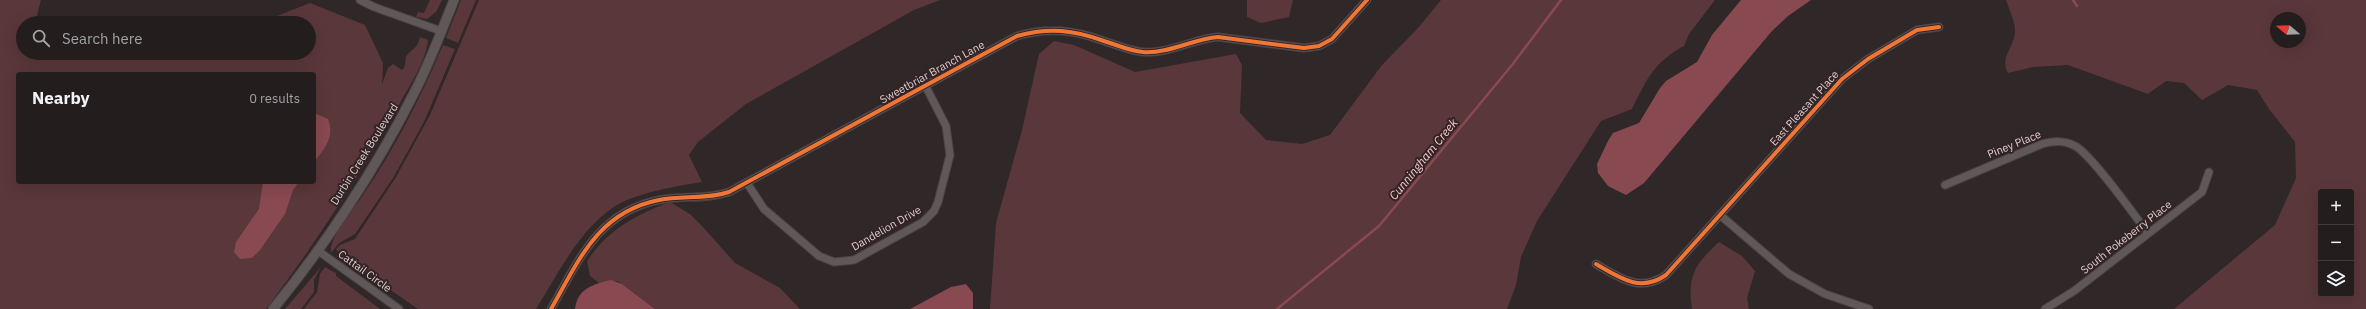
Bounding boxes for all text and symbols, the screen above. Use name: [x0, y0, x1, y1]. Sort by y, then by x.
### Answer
north arrow: [2270, 12, 2306, 48]
search box: [16, 16, 316, 60]
icon: search: [30, 27, 52, 49]
text: Search here: [62, 29, 142, 48]
street label: Sweetbriar Branch Lane: [877, 37, 987, 107]
street label: East Pleasant Place: [1766, 67, 1842, 149]
text: Nearby: [32, 87, 90, 109]
text: 0 results: [249, 90, 300, 107]
street label: Durbin Creek Boulevard: [327, 101, 401, 207]
water label: Cunningham Creek: [1386, 115, 1461, 203]
street label: Piney Place: [1985, 127, 2043, 161]
map controls: [2318, 189, 2354, 297]
button: +: [2318, 189, 2354, 225]
street label: South Pokeberry Place: [2078, 197, 2174, 277]
street label: Dandelion Drive: [849, 202, 923, 254]
button: −: [2318, 225, 2354, 261]
street label: Cattail Circle: [336, 247, 394, 295]
button: layers: [2318, 261, 2354, 297]

